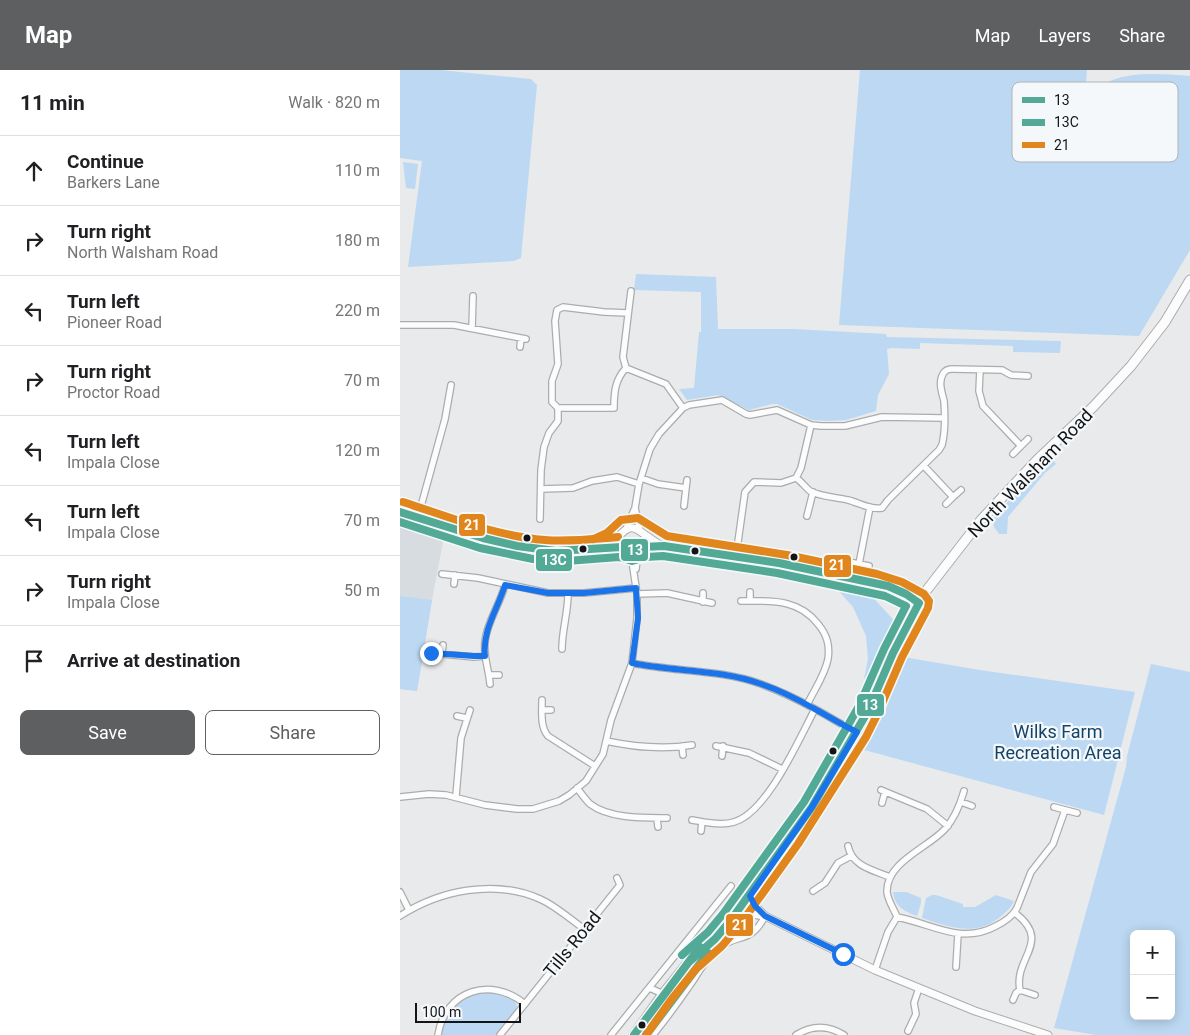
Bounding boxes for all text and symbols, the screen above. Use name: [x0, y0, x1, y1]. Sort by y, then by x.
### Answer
text: Map: [25, 21, 72, 49]
text: Map: [975, 25, 1010, 46]
text: Layers: [1038, 25, 1091, 46]
text: Share: [1119, 25, 1165, 46]
legend: [1012, 82, 1178, 162]
text: 11 min: [20, 91, 85, 115]
text: 13: [1054, 92, 1070, 108]
text: Walk · 820 m: [288, 93, 380, 112]
text: 13C: [1054, 114, 1079, 130]
text: 21: [1054, 137, 1070, 153]
text: Continue: [67, 150, 144, 173]
icon: ahead: [20, 157, 48, 185]
text: 110 m: [335, 161, 380, 180]
text: Barkers Lane: [67, 173, 160, 192]
text: Turn right: [67, 220, 151, 243]
icon: right: [20, 227, 48, 255]
text: 180 m: [335, 231, 380, 250]
text: North Walsham Road: [67, 243, 218, 262]
text: Turn left: [67, 290, 140, 313]
icon: left: [20, 297, 48, 325]
text: 220 m: [335, 301, 380, 320]
text: Pioneer Road: [67, 313, 162, 332]
text: Turn right: [67, 360, 151, 383]
icon: right: [20, 367, 48, 395]
text: 70 m: [344, 371, 380, 390]
text: Proctor Road: [67, 383, 160, 402]
street label: North Walsham Road: [963, 404, 1097, 542]
text: Turn left: [67, 430, 140, 453]
icon: left: [20, 437, 48, 465]
text: 120 m: [335, 441, 380, 460]
text: Impala Close: [67, 453, 160, 472]
text: Turn left: [67, 500, 140, 523]
icon: left: [20, 507, 48, 535]
text: 70 m: [344, 511, 380, 530]
line badge: 21: [458, 513, 486, 537]
text: 21: [464, 517, 480, 533]
text: Impala Close: [67, 523, 160, 542]
unlabelled marker: [522, 533, 532, 543]
line badge: 13: [620, 538, 649, 562]
text: 13: [627, 542, 643, 558]
unlabelled marker: [578, 544, 588, 554]
unlabelled marker: [690, 546, 700, 556]
line badge: 13C: [535, 548, 573, 572]
text: 13C: [541, 552, 567, 568]
unlabelled marker: [789, 552, 799, 562]
line badge: 21: [823, 554, 852, 578]
text: 21: [829, 557, 845, 573]
text: Turn right: [67, 570, 151, 593]
icon: right: [20, 577, 48, 605]
text: 50 m: [344, 581, 380, 600]
text: Impala Close: [67, 593, 160, 612]
route end: [420, 642, 443, 665]
icon: arrive: [20, 647, 48, 675]
text: Arrive at destination: [67, 649, 240, 672]
line badge: 13: [856, 693, 885, 717]
text: 13: [862, 697, 878, 713]
button: Save: [20, 710, 195, 755]
button: Share: [205, 710, 380, 755]
park label: Wilks Farm Recreation Area: [994, 721, 1122, 763]
unlabelled marker: [828, 746, 838, 756]
street label: Tills Road: [539, 907, 605, 981]
line badge: 21: [725, 913, 754, 937]
text: 21: [732, 917, 748, 933]
map controls: [1130, 930, 1175, 1020]
button: +: [1130, 930, 1175, 975]
route start: [832, 943, 855, 966]
button: −: [1130, 975, 1175, 1020]
scale bar: [415, 1000, 521, 1023]
text: 100 m: [422, 1004, 461, 1020]
unlabelled marker: [637, 1020, 647, 1030]

